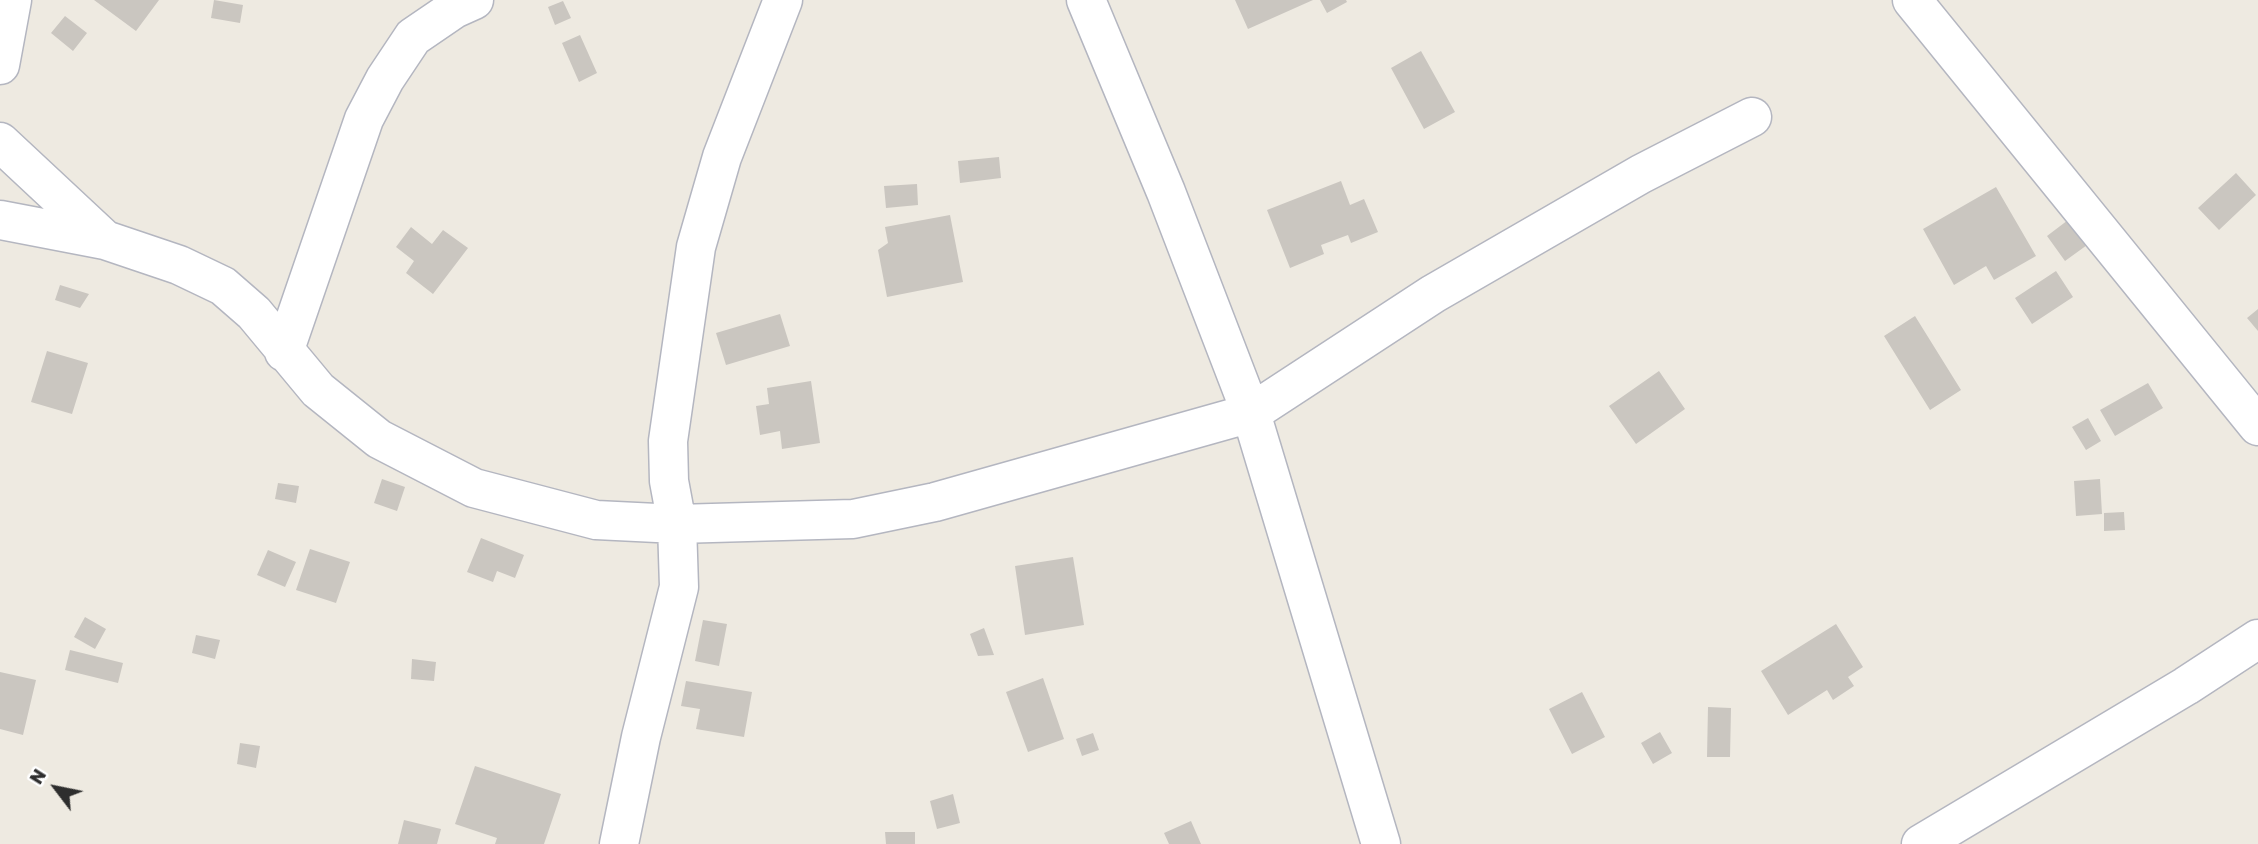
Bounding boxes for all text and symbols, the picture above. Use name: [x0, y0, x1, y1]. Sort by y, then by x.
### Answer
north arrow: [21, 753, 91, 823]
text: N: [24, 765, 51, 789]

